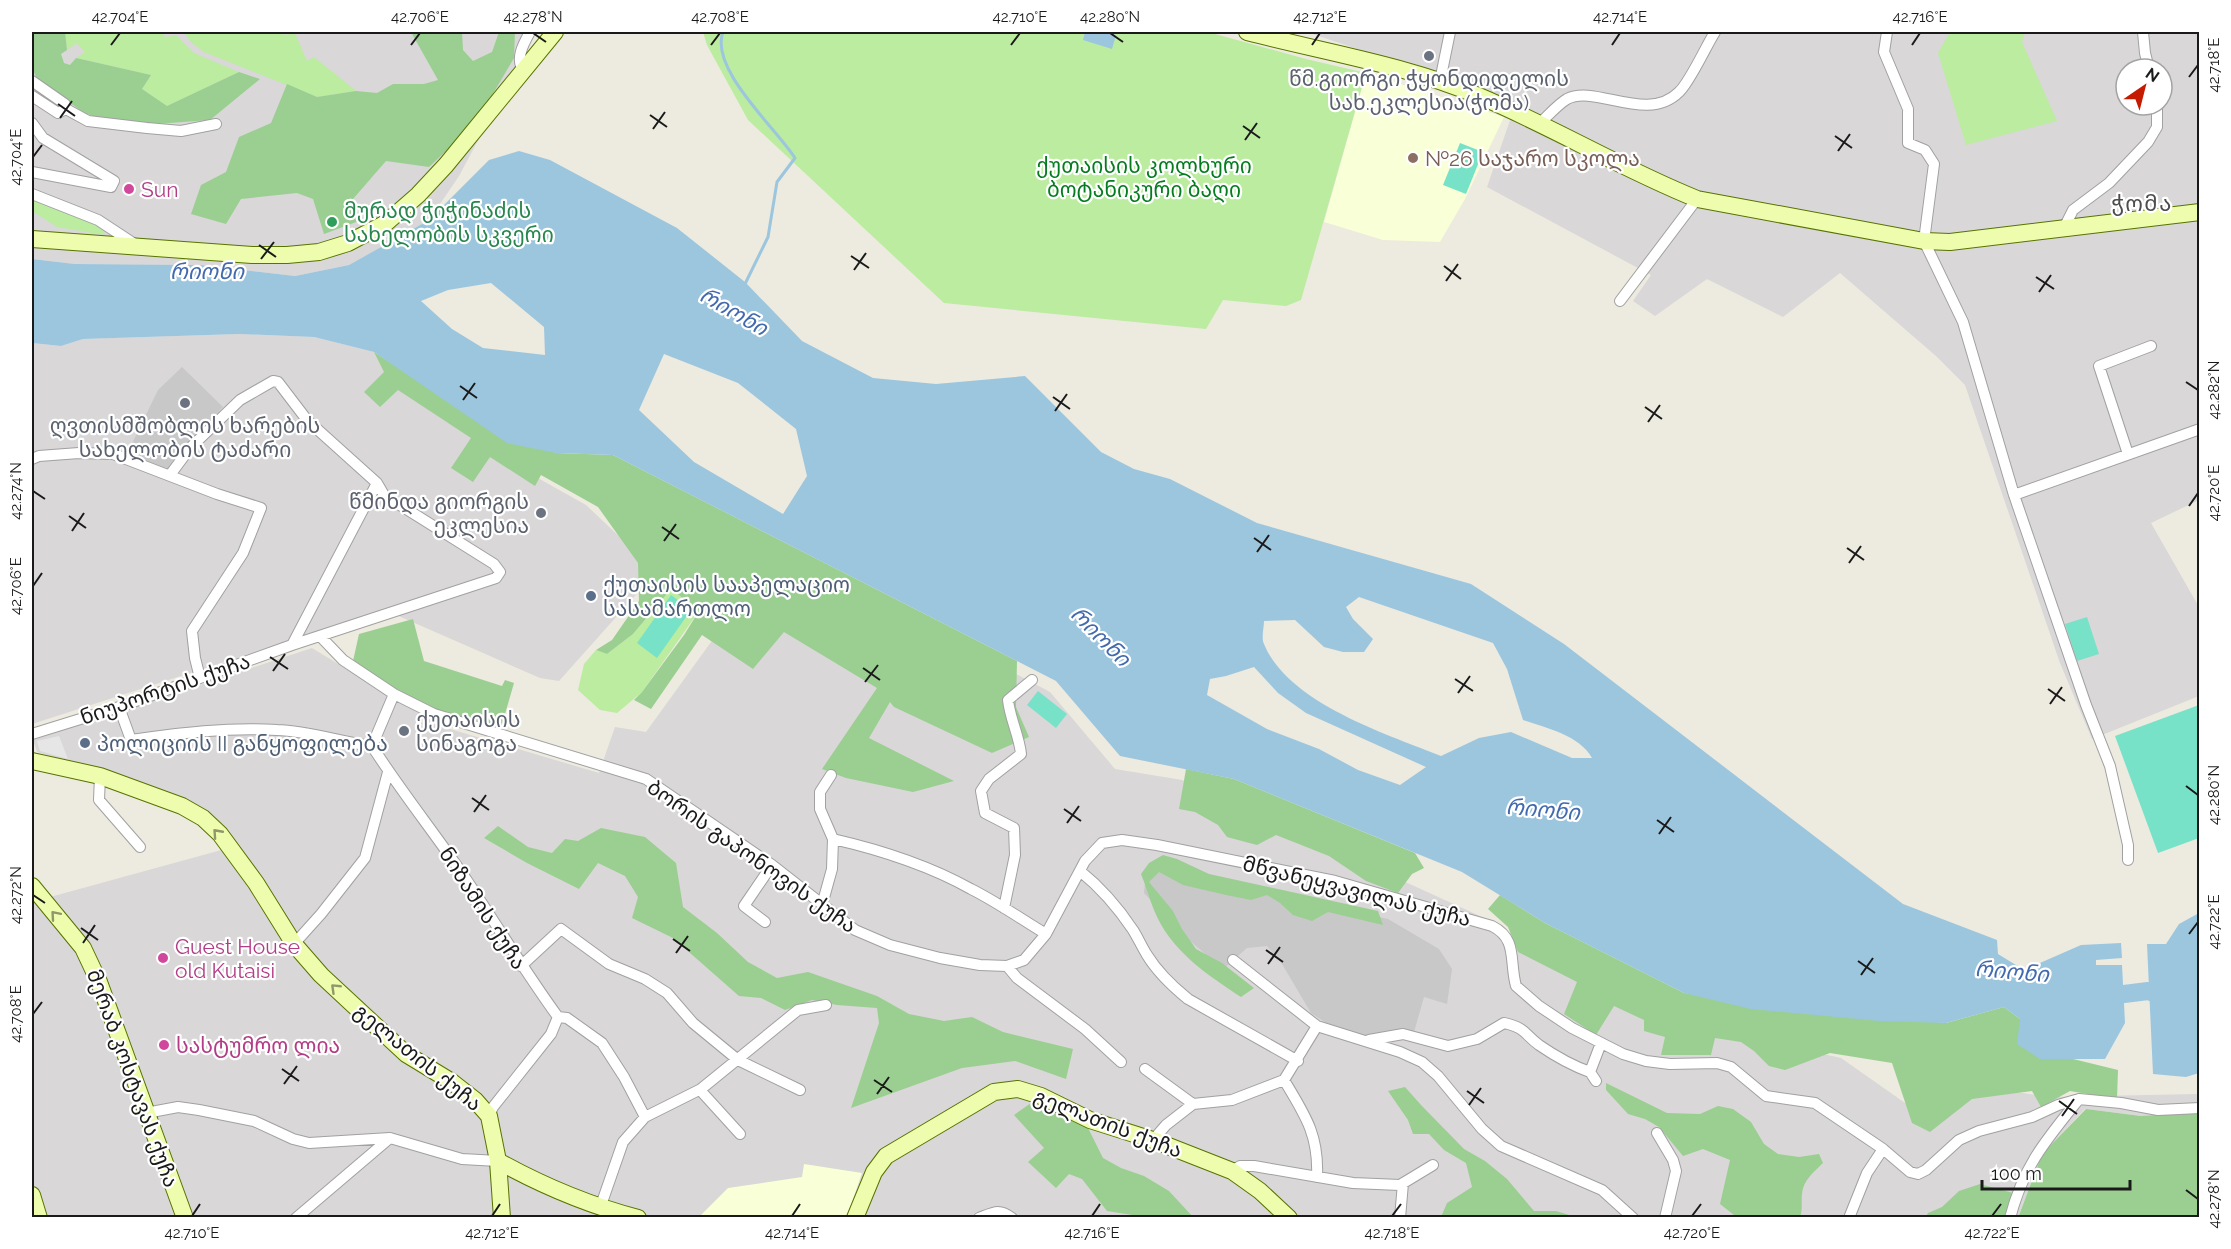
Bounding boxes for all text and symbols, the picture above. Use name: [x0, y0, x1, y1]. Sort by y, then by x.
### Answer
text: 42.704°E: [92, 8, 148, 26]
text: 42.706°E: [391, 8, 449, 26]
text: 42.278°N: [503, 8, 563, 26]
text: 42.708°E: [691, 8, 749, 26]
text: 42.710°E: [993, 8, 1047, 26]
text: 42.280°N: [1080, 8, 1140, 26]
text: 42.712°E: [1293, 8, 1347, 26]
text: 42.714°E: [1593, 8, 1647, 26]
text: 42.716°E: [1892, 8, 1948, 26]
text: 42.718°E: [2205, 38, 2223, 92]
marker: წმ.გიორგი ჭყონდიდელის სახ.ეკლესია(ჭომა): [1422, 49, 1436, 63]
north arrow: [2114, 57, 2174, 117]
text: N: [2142, 64, 2163, 86]
place label: წმ.გიორგი ჭყონდიდელის სახ.ეკლესია(ჭომა): [1289, 66, 1569, 116]
text: 42.704°E: [7, 129, 25, 185]
place label: №26 საჯარო სკოლა: [1425, 146, 1640, 172]
marker: №26 საჯარო სკოლა: [1406, 151, 1420, 165]
park label: ქუთაისის კოლხური ბოტანიკური ბაღი: [1036, 153, 1252, 203]
place label: Sun: [141, 177, 178, 202]
marker: Sun: [122, 182, 136, 196]
district label: ჭომა: [2111, 190, 2173, 216]
place label: მურად ჭიჭინაძის სახელობის სკვერი: [344, 198, 554, 248]
marker: მურად ჭიჭინაძის სახელობის სკვერი: [325, 215, 339, 229]
water label: რიონი: [170, 258, 245, 284]
water label: რიონი: [695, 281, 774, 341]
text: 42.282°N: [2205, 361, 2223, 419]
marker: ღვთისმშობლის ხარების სახელობის ტაძარი: [178, 396, 192, 410]
place label: ღვთისმშობლის ხარების სახელობის ტაძარი: [50, 413, 320, 463]
text: 42.274°N: [7, 462, 25, 520]
text: 42.720°E: [2205, 465, 2223, 521]
place label: წმინდა გიორგის ეკლესია: [349, 489, 529, 539]
marker: წმინდა გიორგის ეკლესია: [534, 506, 548, 520]
text: 42.706°E: [7, 557, 25, 615]
place label: ქუთაისის სააპელაციო სასამართლო: [603, 572, 850, 622]
marker: ქუთაისის სააპელაციო სასამართლო: [584, 589, 598, 603]
water label: რიონი: [1066, 601, 1137, 672]
street label: ნიუპორტის ქუჩა: [77, 648, 253, 730]
place label: ქუთაისის სინაგოგა: [416, 707, 521, 756]
marker: ქუთაისის სინაგოგა: [397, 724, 411, 738]
place label: პოლიციის II განყოფილება: [97, 731, 388, 757]
marker: პოლიციის II განყოფილება: [78, 736, 92, 750]
text: 42.280°N: [2205, 765, 2223, 825]
street label: ბორის გაპონოვის ქუჩა: [643, 774, 861, 938]
water label: რიონი: [1505, 793, 1582, 825]
one-way arrow: [213, 829, 224, 840]
street label: ნიზამის ქუჩა: [434, 842, 532, 974]
street label: მწვანეყვავილას ქუჩა: [1240, 851, 1474, 932]
text: 42.272°N: [7, 866, 25, 924]
text: 42.722°E: [2205, 894, 2223, 950]
one-way arrow: [51, 911, 62, 922]
place label: Guest House old Kutaisi: [175, 934, 300, 983]
marker: Guest House old Kutaisi: [156, 951, 170, 965]
water label: რიონი: [1974, 955, 2051, 987]
street label: მერაბ კოსტავას ქუჩა: [82, 966, 184, 1190]
one-way arrow: [331, 984, 341, 995]
text: 42.708°E: [7, 985, 25, 1043]
street label: გელათის ქუჩა: [348, 998, 487, 1117]
place label: სასტუმრო ლია: [176, 1033, 340, 1059]
marker: სასტუმრო ლია: [157, 1038, 171, 1052]
street label: გელათის ქუჩა: [1030, 1083, 1186, 1164]
scale bar: [1982, 1153, 2130, 1191]
text: 100 m: [1991, 1163, 2042, 1184]
text: 42.278°N: [2205, 1169, 2223, 1229]
text: 42.710°E: [165, 1224, 219, 1242]
text: 42.712°E: [465, 1224, 519, 1242]
text: 42.714°E: [765, 1224, 819, 1242]
text: 42.716°E: [1064, 1224, 1120, 1242]
text: 42.718°E: [1365, 1224, 1419, 1242]
text: 42.720°E: [1664, 1224, 1720, 1242]
text: 42.722°E: [1964, 1224, 2020, 1242]

